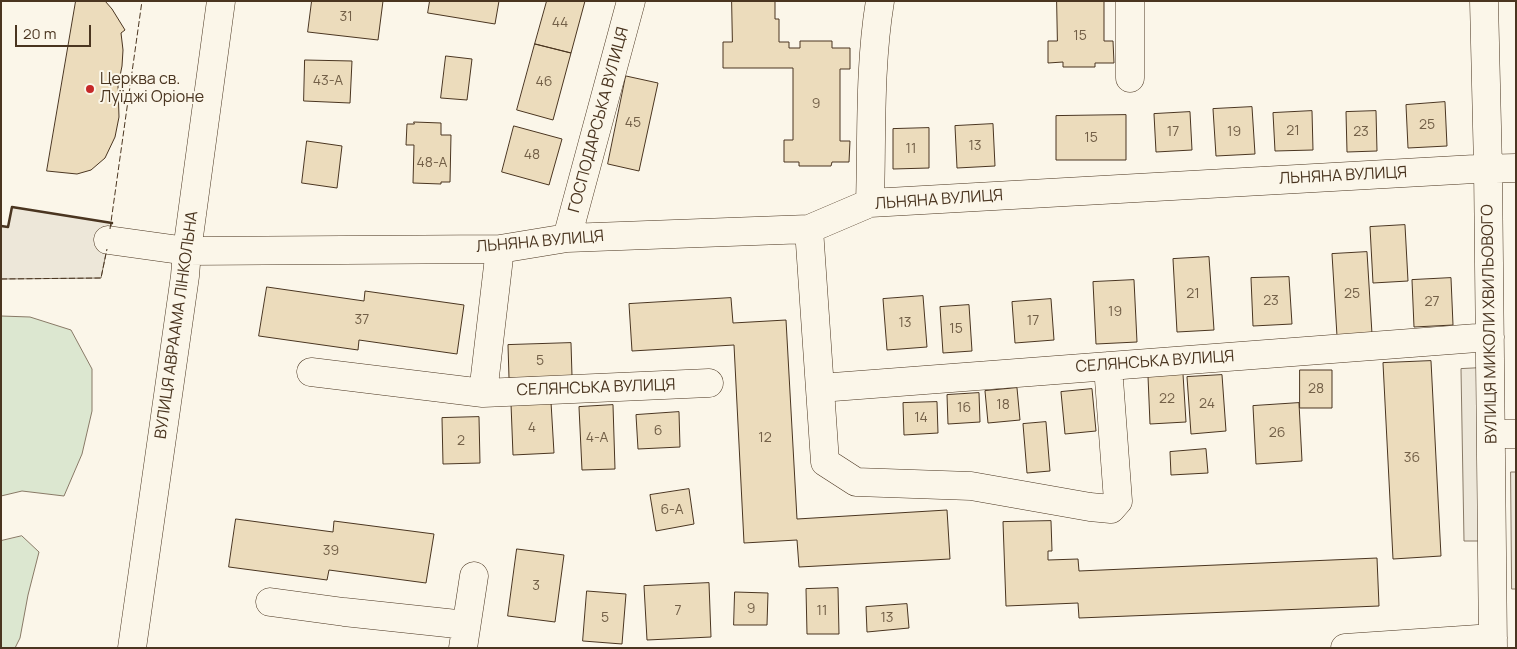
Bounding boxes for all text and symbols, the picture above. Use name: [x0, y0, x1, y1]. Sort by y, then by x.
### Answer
house number: 31: [339, 9, 353, 25]
scale bar: [18, 15, 94, 47]
house number: 44: [552, 15, 568, 31]
text: 20 m: [23, 23, 56, 44]
street label: ГОСПОДАРСЬКА ВУЛИЦЯ: [565, 25, 633, 215]
house number: 15: [1073, 28, 1087, 44]
place label: Церква св. Луїджі Оріоне: [100, 70, 204, 108]
house number: 43-А: [313, 73, 343, 89]
house number: 46: [536, 74, 552, 90]
marker: Церква св. Луїджі Оріоне: [84, 83, 96, 95]
house number: 9: [812, 96, 820, 112]
house number: 45: [625, 115, 641, 131]
house number: 25: [1419, 117, 1435, 133]
house number: 21: [1286, 123, 1300, 139]
house number: 17: [1167, 124, 1179, 140]
house number: 19: [1227, 124, 1241, 140]
house number: 23: [1353, 124, 1369, 140]
house number: 15: [1084, 130, 1098, 146]
house number: 13: [968, 138, 982, 154]
house number: 11: [906, 141, 916, 157]
house number: 48: [524, 147, 540, 163]
house number: 48-А: [417, 155, 447, 171]
street label: ЛЬНЯНА ВУЛИЦЯ: [1278, 163, 1408, 189]
street label: ЛЬНЯНА ВУЛИЦЯ: [874, 186, 1004, 214]
street label: ВУЛИЦЯ МИКОЛИ ХВИЛЬОВОГО: [1478, 204, 1502, 444]
street label: ВУЛИЦЯ АВРААМА ЛІНКОЛЬНА: [151, 210, 203, 440]
street label: ЛЬНЯНА ВУЛИЦЯ: [475, 227, 605, 257]
house number: 21: [1186, 286, 1200, 302]
house number: 25: [1344, 286, 1360, 302]
house number: 23: [1263, 293, 1279, 309]
house number: 27: [1424, 294, 1440, 310]
house number: 19: [1108, 304, 1122, 320]
house number: 37: [355, 312, 369, 328]
house number: 17: [1027, 313, 1039, 329]
house number: 13: [898, 315, 912, 331]
house number: 15: [949, 321, 963, 337]
street label: СЕЛЯНСЬКА ВУЛИЦЯ: [1075, 347, 1235, 377]
house number: 5: [536, 353, 544, 369]
street label: СЕЛЯНСЬКА ВУЛИЦЯ: [516, 376, 676, 400]
house number: 28: [1308, 381, 1324, 397]
house number: 22: [1159, 391, 1175, 407]
house number: 24: [1199, 396, 1215, 412]
house number: 18: [996, 397, 1010, 413]
house number: 16: [957, 400, 971, 416]
house number: 14: [914, 410, 928, 426]
house number: 4: [528, 420, 536, 436]
house number: 6: [654, 423, 662, 439]
house number: 26: [1269, 425, 1285, 441]
house number: 4-А: [586, 430, 608, 446]
house number: 12: [758, 430, 772, 446]
house number: 2: [457, 433, 465, 449]
house number: 36: [1404, 450, 1420, 466]
house number: 6-А: [660, 502, 684, 518]
house number: 39: [323, 543, 339, 559]
house number: 3: [532, 578, 540, 594]
house number: 9: [747, 601, 755, 617]
house number: 7: [674, 603, 682, 619]
house number: 11: [817, 603, 827, 619]
house number: 5: [601, 610, 609, 626]
house number: 13: [880, 610, 894, 626]

